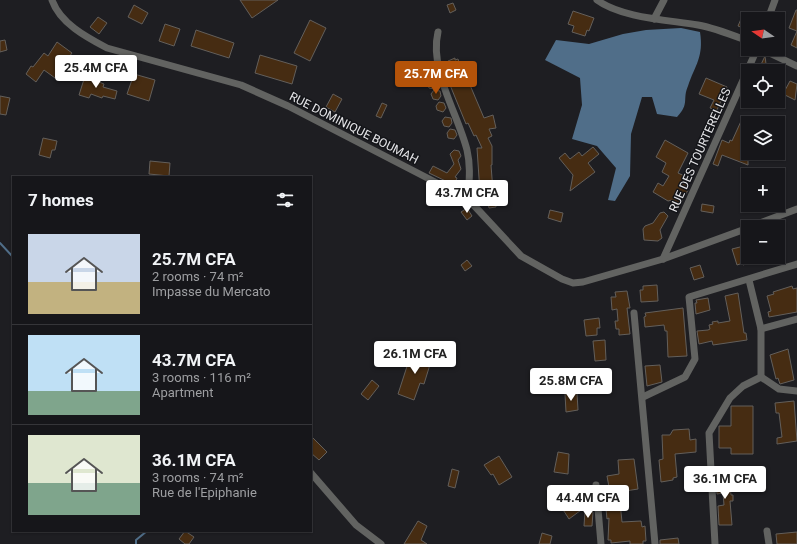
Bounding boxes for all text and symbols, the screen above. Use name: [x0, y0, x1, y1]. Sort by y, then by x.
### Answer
north arrow: [741, 12, 785, 56]
map controls: [741, 12, 785, 264]
pin: 25.4M CFA: [50, 55, 142, 89]
text: 25.4M CFA: [64, 60, 128, 75]
pin: 25.7M CFA: [390, 61, 482, 95]
button: locate: [741, 64, 785, 108]
text: 25.7M CFA: [404, 66, 468, 81]
street label: RUE DES TOURTERELLES: [666, 86, 734, 214]
street label: RUE DOMINIQUE BOUMAH: [287, 89, 421, 167]
button: layers: [741, 116, 785, 160]
button: +: [741, 168, 785, 212]
pin: 43.7M CFA: [421, 180, 513, 214]
text: 43.7M CFA: [435, 185, 499, 200]
icon: filters: [274, 189, 296, 211]
text: 7 homes: [28, 190, 94, 210]
button: −: [741, 220, 785, 264]
text: 25.7M CFA: [152, 249, 236, 269]
icon: home: [60, 250, 108, 298]
text: 2 rooms · 74 m²: [152, 269, 244, 284]
text: Impasse du Mercato: [152, 284, 271, 299]
pin: 26.1M CFA: [369, 341, 461, 375]
text: 26.1M CFA: [383, 346, 447, 361]
text: 43.7M CFA: [152, 350, 236, 370]
icon: home: [60, 351, 108, 399]
pin: 25.8M CFA: [525, 368, 617, 402]
text: 3 rooms · 116 m²: [152, 370, 251, 385]
text: 25.8M CFA: [539, 373, 603, 388]
text: Apartment: [152, 385, 214, 400]
text: 36.1M CFA: [152, 450, 236, 470]
icon: home: [60, 451, 108, 499]
pin: 36.1M CFA: [679, 466, 771, 500]
text: 3 rooms · 74 m²: [152, 470, 244, 485]
text: 36.1M CFA: [693, 471, 757, 486]
text: Rue de l'Epiphanie: [152, 485, 257, 500]
pin: 44.4M CFA: [542, 485, 634, 519]
text: 44.4M CFA: [556, 490, 620, 505]

